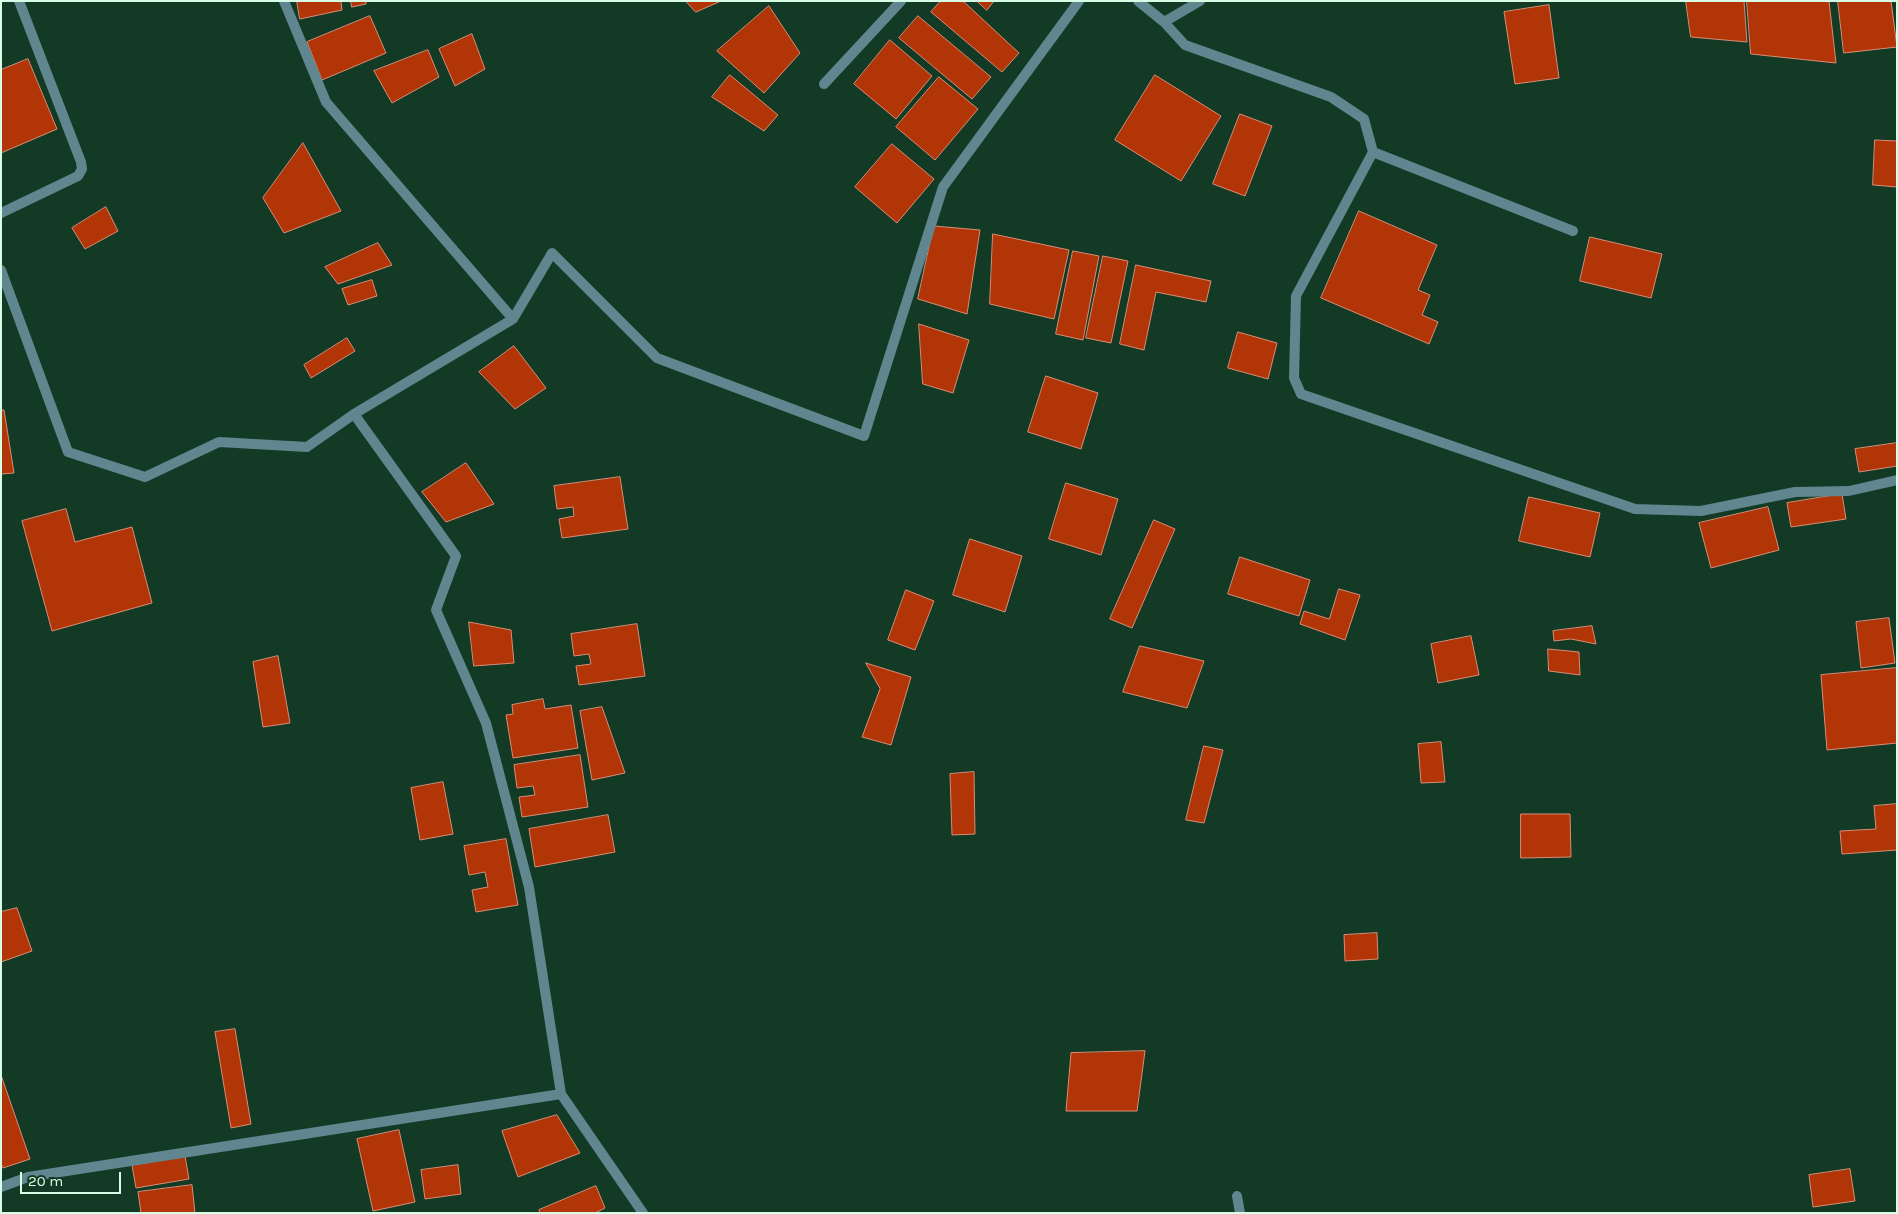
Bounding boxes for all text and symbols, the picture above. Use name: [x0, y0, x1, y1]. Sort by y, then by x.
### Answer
scale bar: [22, 1162, 124, 1194]
text: 20 m: [28, 1172, 63, 1190]

